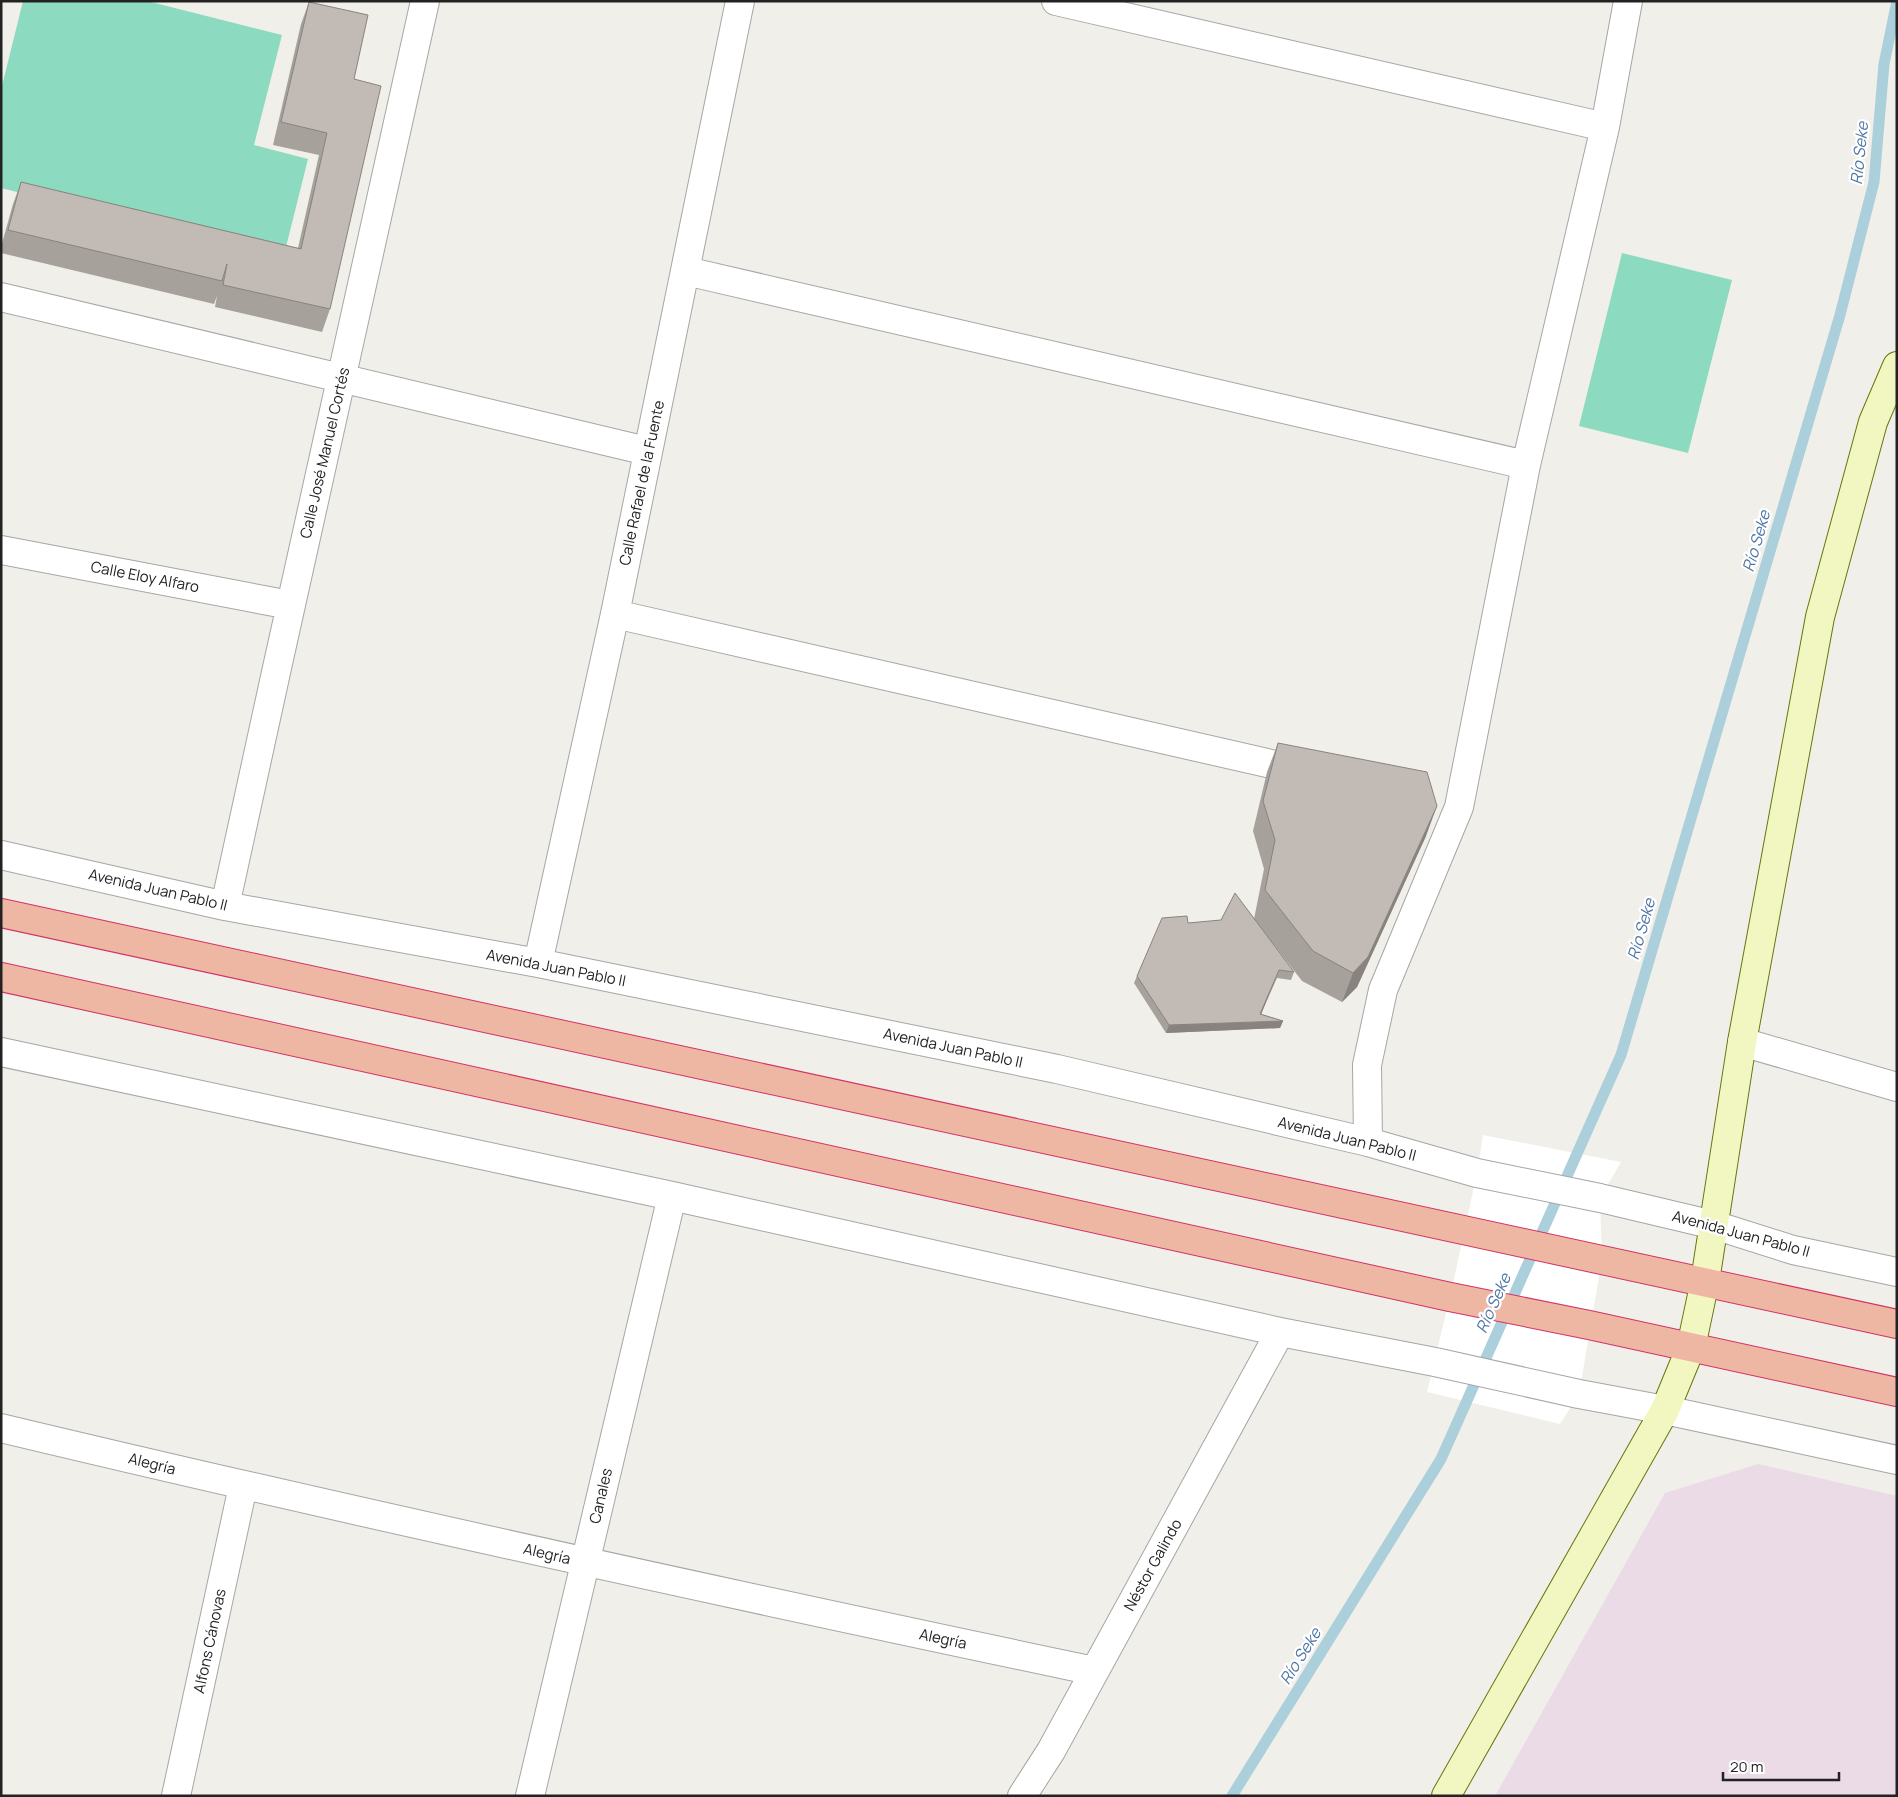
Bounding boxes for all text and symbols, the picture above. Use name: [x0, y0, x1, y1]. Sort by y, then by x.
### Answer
water label: Río Seke: [1845, 119, 1873, 185]
street label: Calle José Manuel Cortés: [295, 365, 354, 540]
street label: Calle Rafael de la Fuente: [614, 398, 669, 567]
water label: Río Seke: [1737, 506, 1776, 574]
street label: Calle Eloy Alfaro: [89, 556, 201, 597]
street label: Avenida Juan Pablo II: [87, 863, 230, 916]
water label: Río Seke: [1622, 894, 1661, 962]
street label: Avenida Juan Pablo II: [484, 944, 628, 991]
street label: Avenida Juan Pablo II: [882, 1022, 1025, 1073]
street label: Avenida Juan Pablo II: [1276, 1111, 1418, 1166]
street label: Avenida Juan Pablo II: [1670, 1205, 1812, 1262]
water label: Río Seke: [1470, 1268, 1516, 1336]
street label: Alegría: [126, 1448, 178, 1479]
street label: Canales: [584, 1466, 617, 1526]
street label: Néstor Galindo: [1119, 1515, 1187, 1615]
street label: Alegría: [521, 1538, 573, 1569]
street label: Alfons Cánovas: [188, 1586, 231, 1695]
water label: Río Seke: [1274, 1622, 1327, 1688]
street label: Alegría: [917, 1623, 969, 1654]
scale bar: [1723, 1750, 1839, 1782]
text: 20 m: [1730, 1756, 1763, 1777]

